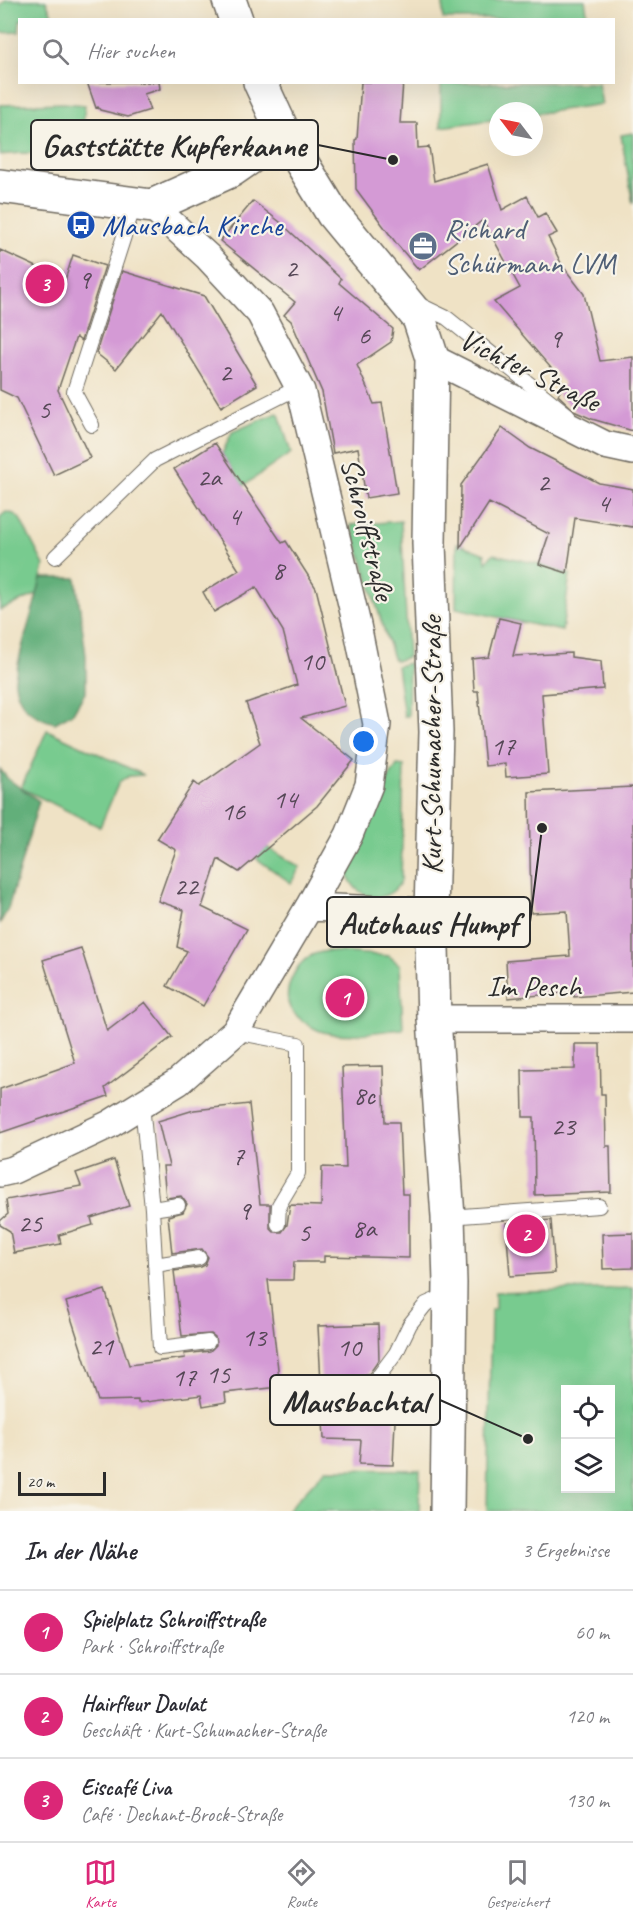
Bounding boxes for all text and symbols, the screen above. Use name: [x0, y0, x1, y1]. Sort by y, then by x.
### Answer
search box: [18, 18, 615, 84]
icon: search: [39, 35, 72, 68]
text: Hier suchen: [87, 37, 175, 65]
north arrow: [489, 102, 543, 156]
callout: Gaststätte Kupferkanne: [31, 120, 318, 170]
text: Gaststätte Kupferkanne: [42, 125, 308, 166]
place label: Mausbach Kirche: [102, 206, 285, 244]
bus stop icon: Mausbach Kirche: [65, 209, 97, 241]
place label: Richard Schürmann LVM: [444, 210, 617, 282]
office icon: Richard Schürmann LVM: [407, 230, 439, 262]
house number: 2: [285, 251, 299, 285]
pin: 3: [26, 262, 64, 306]
house number: 9: [78, 262, 92, 296]
house number: 4: [329, 295, 344, 329]
house number: 6: [358, 318, 371, 352]
street label: Vichter Straße: [454, 320, 608, 421]
house number: 9: [549, 321, 563, 355]
house number: 2: [219, 355, 233, 389]
house number: 5: [38, 392, 52, 426]
street label: Schroiffstraße: [332, 454, 405, 606]
house number: 2a: [197, 460, 223, 494]
house number: 2: [537, 465, 551, 499]
house number: 4: [597, 486, 612, 520]
house number: 4: [228, 499, 243, 533]
house number: 8: [272, 553, 287, 587]
street label: Kurt-Schumacher-Straße: [412, 614, 450, 874]
house number: 10: [300, 644, 326, 678]
your location: [349, 727, 378, 756]
house number: 17: [491, 729, 517, 763]
house number: 14: [273, 782, 300, 816]
house number: 16: [221, 794, 246, 828]
house number: 22: [174, 869, 200, 903]
callout: Autohaus Humpf: [327, 897, 530, 947]
text: Autohaus Humpf: [338, 903, 526, 944]
street label: Im Pesch: [487, 967, 583, 1005]
pin: 1: [326, 976, 364, 1020]
house number: 8c: [353, 1078, 376, 1112]
house number: 23: [551, 1109, 577, 1143]
house number: 7: [232, 1139, 246, 1173]
house number: 9: [238, 1193, 252, 1227]
house number: 25: [18, 1206, 44, 1240]
house number: 8a: [352, 1211, 378, 1245]
pin: 2: [506, 1212, 546, 1256]
house number: 5: [298, 1215, 312, 1249]
house number: 13: [242, 1320, 268, 1354]
house number: 21: [89, 1329, 115, 1363]
house number: 10: [337, 1330, 363, 1364]
house number: 15: [206, 1357, 232, 1391]
house number: 17: [172, 1360, 198, 1394]
callout: Mausbachtal: [270, 1375, 440, 1425]
text: Mausbachtal: [282, 1381, 434, 1422]
map controls: [561, 1385, 615, 1493]
button: locate: [561, 1385, 615, 1439]
button: layers: [561, 1439, 615, 1493]
scale bar: [18, 1469, 106, 1496]
text: 20 m: [27, 1472, 54, 1492]
text: In der Nähe: [24, 1534, 136, 1567]
text: 3 Ergebnisse: [522, 1538, 609, 1563]
text: Spielplatz Schroiffstraße: [81, 1606, 265, 1634]
text: 1: [39, 1620, 48, 1645]
text: 60 m: [575, 1620, 609, 1645]
text: Park · Schroiffstraße: [81, 1634, 223, 1659]
text: Hairfleur Daulat: [81, 1690, 206, 1718]
text: 2: [39, 1704, 48, 1729]
text: 120 m: [566, 1704, 609, 1729]
text: Geschäft · Kurt-Schumacher-Straße: [81, 1718, 326, 1743]
text: Eiscafé Liva: [81, 1774, 171, 1802]
text: 3: [39, 1788, 48, 1813]
text: 130 m: [566, 1788, 609, 1813]
text: Café · Dechant-Brock-Straße: [81, 1802, 282, 1827]
tab: Karte: [84, 1856, 117, 1912]
tab: Route: [285, 1856, 318, 1912]
tab: Gespeichert: [487, 1856, 549, 1912]

